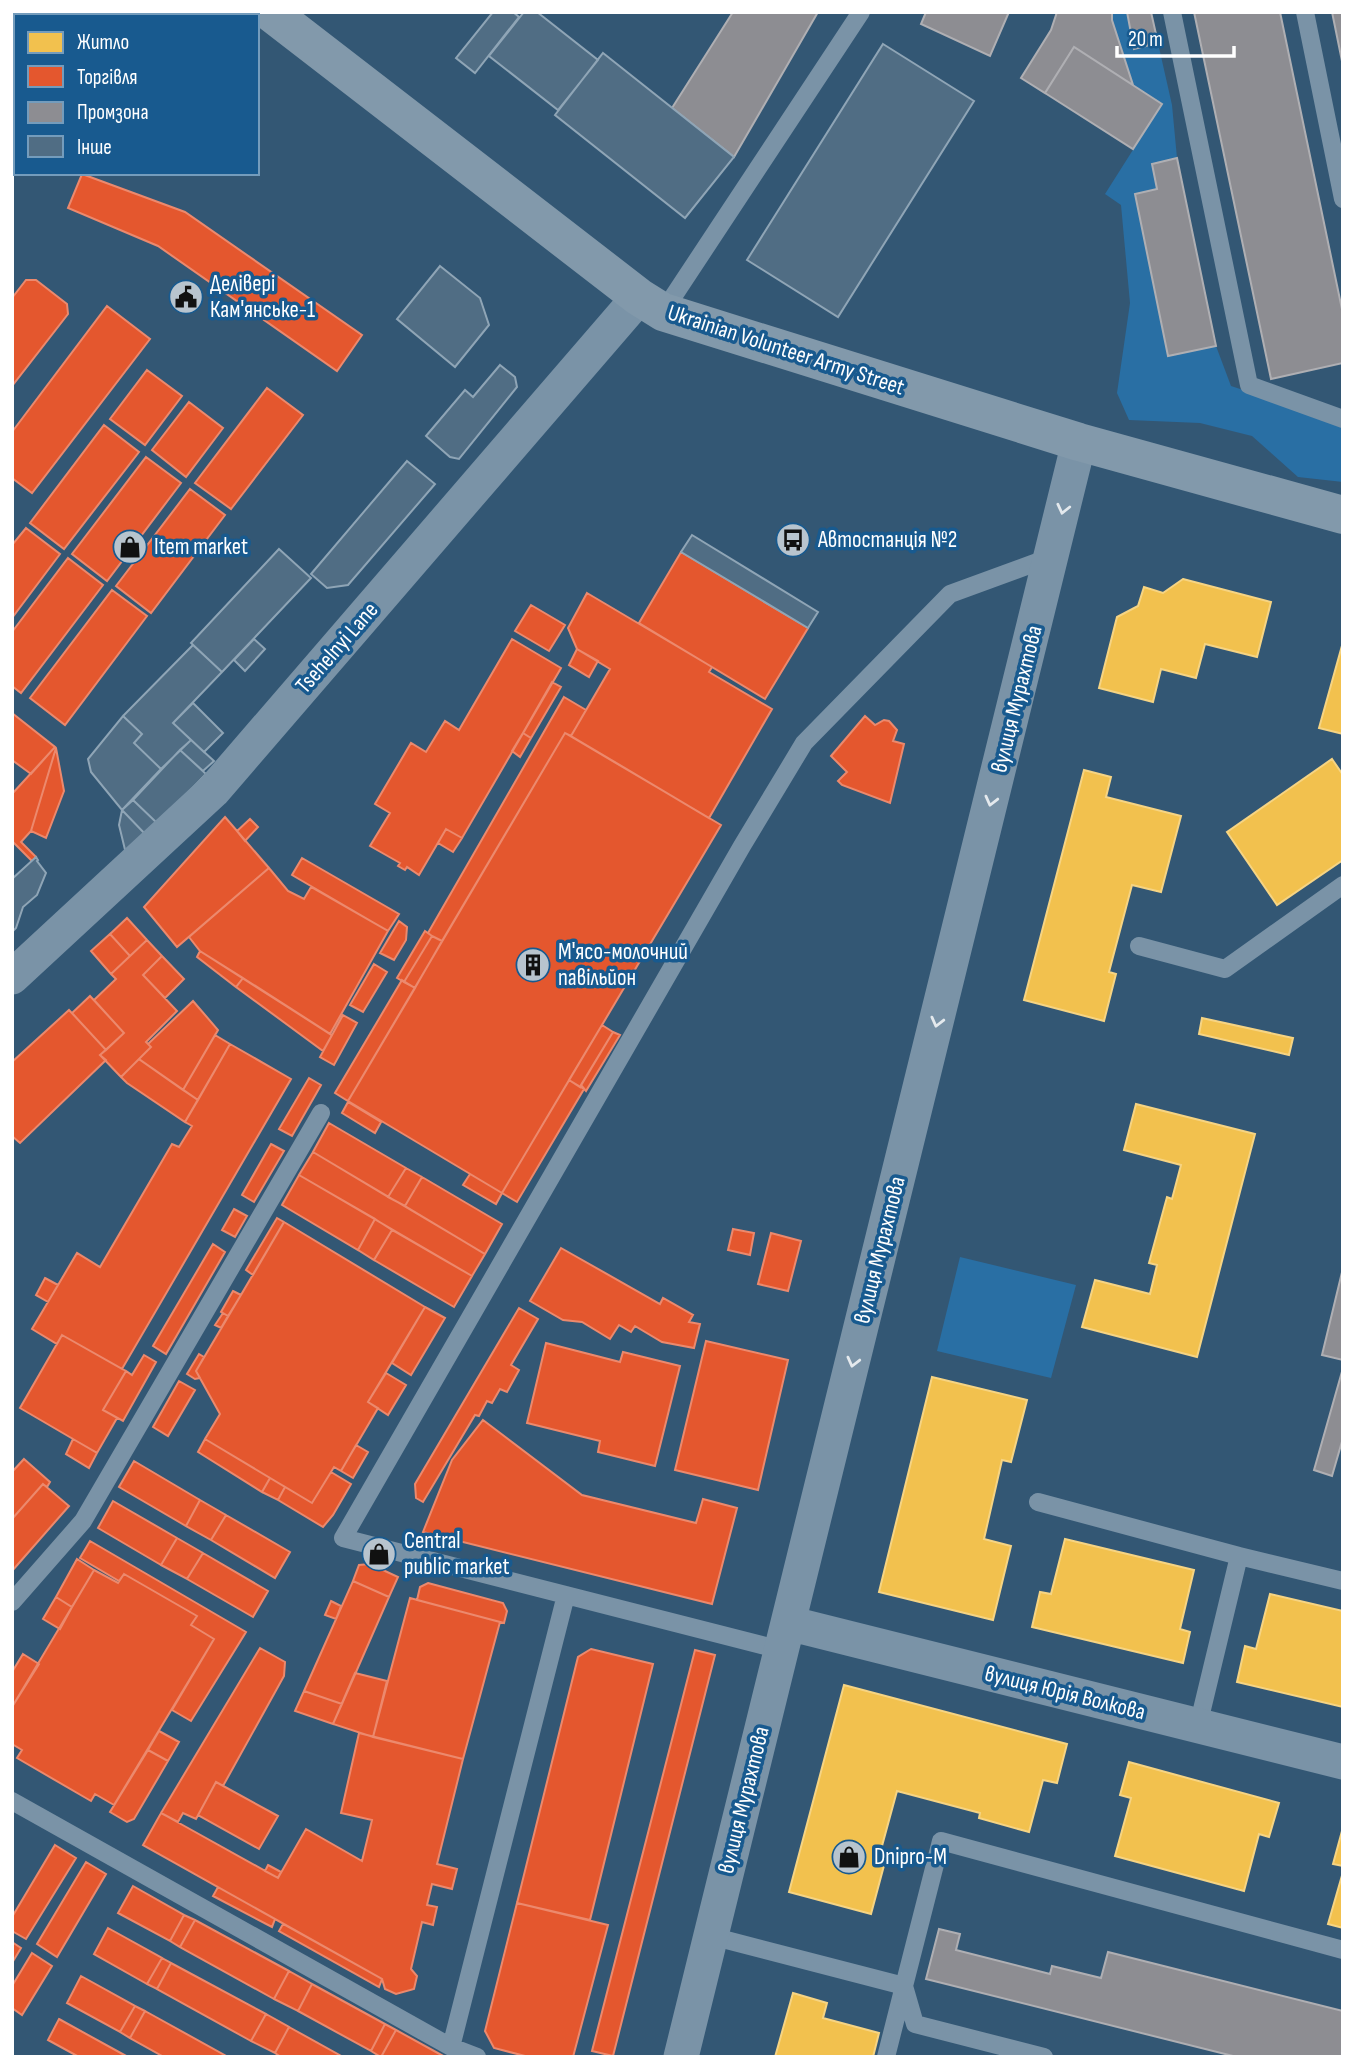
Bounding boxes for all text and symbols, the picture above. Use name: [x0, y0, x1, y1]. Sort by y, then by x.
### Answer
legend: [14, 14, 259, 175]
scale bar: [1117, 14, 1234, 58]
text: 20 m: [1128, 27, 1163, 52]
text: Житло: [77, 30, 129, 55]
text: Торгівля: [77, 65, 138, 90]
text: Промзона: [77, 100, 148, 125]
text: Інше: [77, 135, 112, 160]
place label: Делівері Кам'янське-1: [210, 270, 315, 324]
public building icon: Делівері Кам'янське-1: [167, 278, 205, 316]
street label: Ukrainian Volunteer Army Street: [664, 298, 908, 402]
one-way arrow: [1057, 503, 1071, 515]
bus stop icon: Автостанція №2: [774, 521, 812, 559]
place label: Автостанція №2: [817, 526, 957, 554]
shop icon: Item market: [111, 528, 149, 566]
place label: Item market: [154, 533, 248, 561]
street label: Tsehelnyi Lane: [290, 597, 384, 699]
street label: вулиця Мурахтова: [985, 623, 1049, 775]
one-way arrow: [985, 795, 1000, 807]
place label: М'ясо-молочний павільйон: [558, 938, 688, 992]
building icon: М'ясо-молочний павільйон: [514, 946, 552, 984]
one-way arrow: [931, 1016, 945, 1028]
street label: вулиця Мурахтова: [848, 1174, 912, 1326]
one-way arrow: [847, 1356, 861, 1368]
place label: Central public market: [404, 1527, 509, 1581]
shop icon: Central public market: [360, 1535, 398, 1573]
street label: вулиця Юрія Волкова: [982, 1660, 1148, 1726]
street label: вулиця Мурахтова: [712, 1724, 776, 1876]
shop icon: Dnipro-M: [830, 1838, 868, 1876]
place label: Dnipro-M: [874, 1843, 947, 1871]

